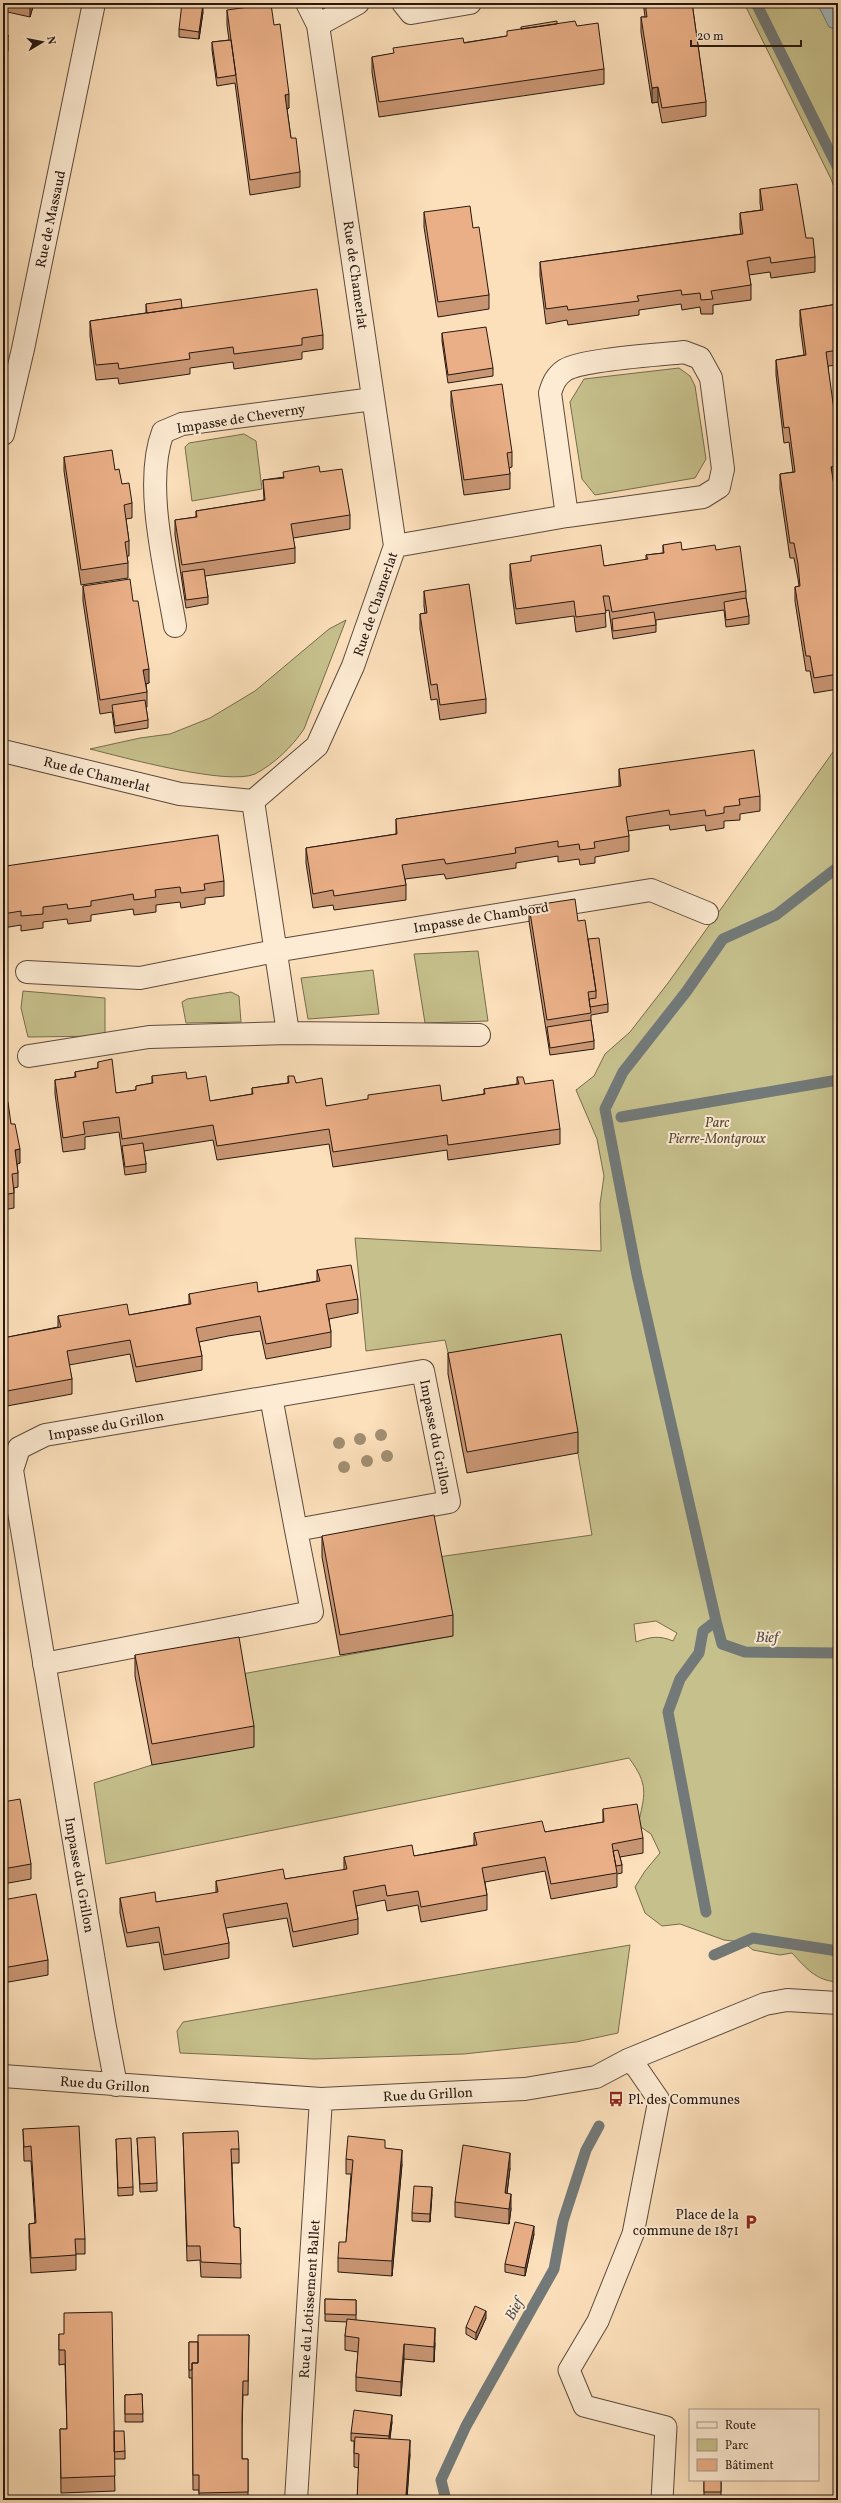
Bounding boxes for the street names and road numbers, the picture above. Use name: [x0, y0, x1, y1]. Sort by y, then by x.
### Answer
street label: Rue de Massaud: [32, 169, 71, 270]
street label: Rue de Chamerlat: [337, 220, 372, 331]
street label: Impasse de Cheverny: [175, 400, 307, 439]
street label: Rue de Chamerlat: [350, 550, 403, 659]
street label: Rue de Chamerlat: [41, 753, 152, 798]
street label: Impasse de Chambord: [412, 898, 550, 939]
street label: Impasse du Grillon: [414, 1378, 455, 1496]
street label: Impasse du Grillon: [47, 1407, 165, 1446]
street label: Impasse du Grillon: [59, 1816, 98, 1934]
street label: Rue du Grillon: [59, 2073, 150, 2098]
street label: Rue du Grillon: [383, 2084, 474, 2107]
street label: Rue du Lotissement Ballet: [295, 2219, 326, 2379]

